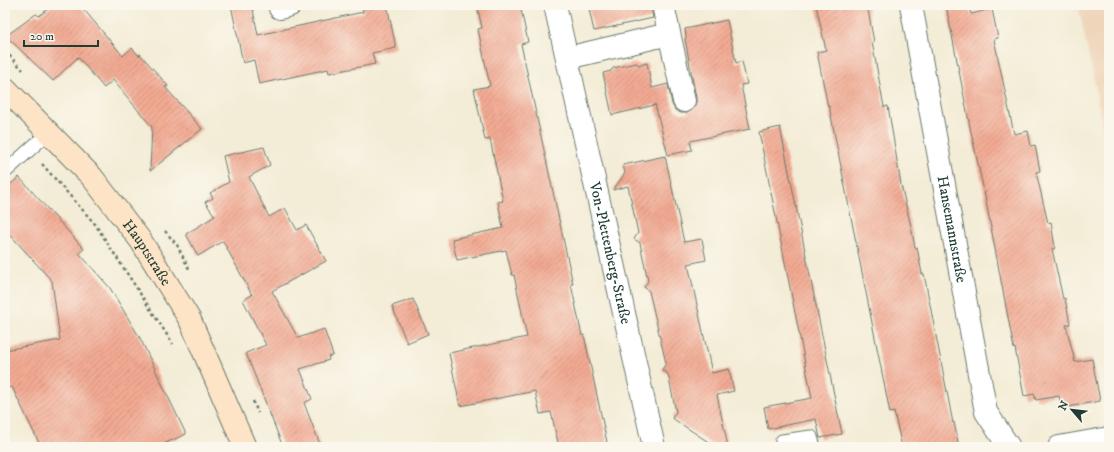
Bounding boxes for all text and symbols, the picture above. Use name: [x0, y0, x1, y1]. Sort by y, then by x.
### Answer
scale bar: [24, 22, 98, 48]
text: 20 m: [30, 29, 54, 44]
street label: Hansemannstraße: [933, 174, 971, 284]
street label: Von-Plettenberg-Straße: [585, 179, 636, 326]
street label: Hauptstraße: [118, 215, 176, 289]
north arrow: [1052, 390, 1092, 430]
text: N: [1056, 399, 1072, 413]

